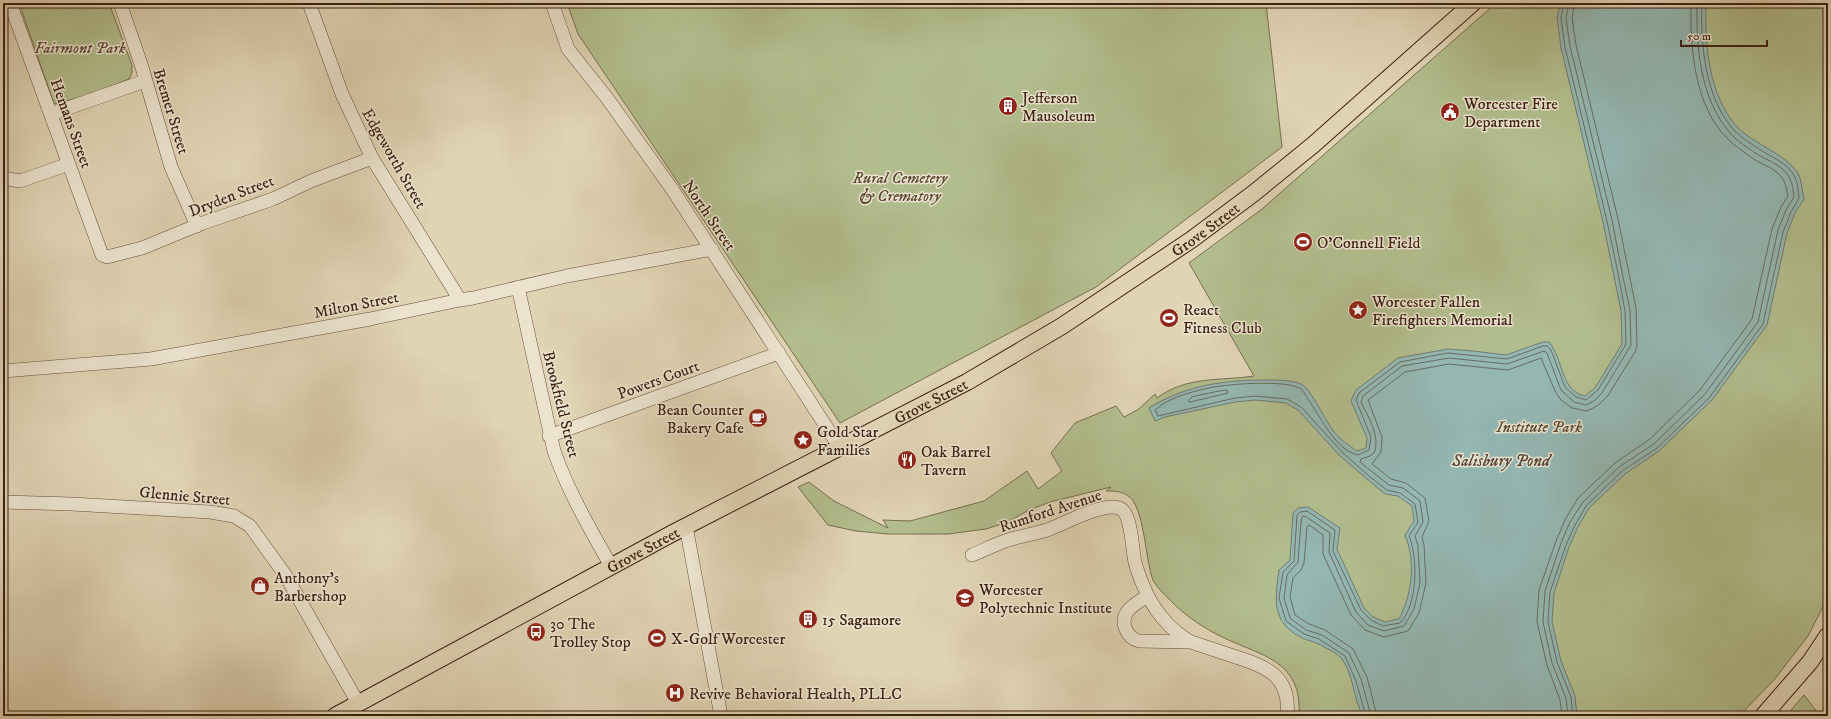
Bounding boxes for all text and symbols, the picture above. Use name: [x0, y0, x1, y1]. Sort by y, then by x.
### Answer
scale bar: [1681, 22, 1767, 48]
text: 50 m: [1687, 29, 1711, 44]
park label: Fairmont Park: [34, 38, 126, 58]
street label: Bremer Street: [149, 66, 194, 157]
street label: Hemans Street: [46, 76, 96, 171]
place label: Jefferson Mausoleum: [1020, 88, 1095, 126]
place label: Worcester Fire Department: [1463, 94, 1558, 132]
building icon: Jefferson Mausoleum: [997, 95, 1019, 117]
public building icon: Worcester Fire Department: [1439, 101, 1461, 123]
street label: Edgeworth Street: [357, 105, 431, 212]
park label: Rural Cemetery & Crematory: [852, 168, 949, 206]
street label: Dryden Street: [186, 171, 277, 221]
street label: North Street: [678, 176, 740, 255]
street label: Grove Street: [1168, 198, 1244, 261]
sports icon: O'Connell Field: [1292, 231, 1314, 253]
place label: O'Connell Field: [1317, 233, 1421, 253]
street label: Milton Street: [312, 287, 400, 323]
place label: Worcester Fallen Firefighters Memorial: [1371, 292, 1513, 330]
place icon: Worcester Fallen Firefighters Memorial: [1347, 299, 1369, 321]
place label: React Fitness Club: [1183, 300, 1262, 338]
sports icon: React Fitness Club: [1158, 307, 1180, 329]
street label: Brookfield Street: [538, 349, 584, 460]
street label: Powers Court: [615, 356, 702, 404]
street label: Grove Street: [891, 374, 971, 429]
place label: Bean Counter Bakery Cafe: [657, 400, 744, 438]
cafe icon: Bean Counter Bakery Cafe: [747, 407, 769, 429]
park label: Institute Park: [1495, 417, 1582, 437]
place label: Gold Star Families: [817, 422, 878, 460]
place icon: Gold Star Families: [792, 429, 814, 451]
place label: Oak Barrel Tavern: [921, 442, 991, 480]
restaurant icon: Oak Barrel Tavern: [896, 449, 918, 471]
water label: Salisbury Pond: [1451, 450, 1553, 472]
street label: Glennie Street: [139, 482, 231, 510]
street label: Rumford Avenue: [997, 485, 1104, 537]
street label: Grove Street: [603, 522, 683, 578]
place label: Anthony’s Barbershop: [274, 568, 346, 606]
shop icon: Anthony’s Barbershop: [249, 575, 271, 597]
place label: Worcester Polytechnic Institute: [978, 580, 1112, 618]
school or university icon: Worcester Polytechnic Institute: [954, 587, 976, 609]
building icon: 15 Sagamore: [797, 608, 819, 630]
place label: 15 Sagamore: [822, 610, 902, 630]
place label: 30 The Trolley Stop: [550, 614, 631, 652]
bus stop icon: 30 The Trolley Stop: [525, 621, 547, 643]
sports icon: X-Golf Worcester: [646, 627, 668, 649]
place label: X-Golf Worcester: [671, 629, 785, 649]
hospital icon: Revive Behavioral Health, PLLC: [664, 682, 686, 704]
place label: Revive Behavioral Health, PLLC: [689, 684, 902, 704]

